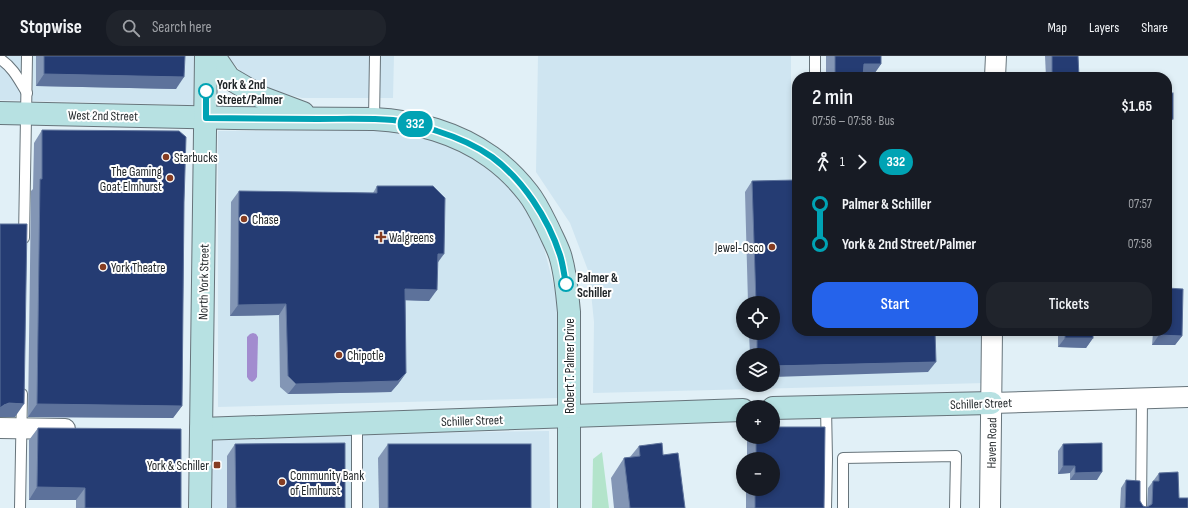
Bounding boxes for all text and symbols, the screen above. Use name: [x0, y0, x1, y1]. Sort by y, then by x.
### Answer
search box: [106, 10, 386, 46]
text: Stopwise: [20, 16, 82, 39]
icon: search: [120, 17, 142, 39]
text: Search here: [152, 18, 212, 37]
text: Map: [1047, 19, 1067, 36]
text: Layers: [1089, 19, 1119, 36]
text: Share: [1141, 19, 1168, 36]
place label: York & 2nd Street/Palmer: [217, 77, 283, 108]
marker: York & 2nd Street/Palmer: [198, 83, 214, 99]
text: 2 min: [812, 84, 853, 111]
text: $1.65: [1121, 97, 1152, 116]
street label: West 2nd Street: [68, 107, 138, 125]
line badge: 332: [392, 111, 438, 137]
text: 07:56 – 07:58 · Bus: [812, 113, 895, 129]
text: 332: [406, 115, 424, 132]
place label: Starbucks: [174, 150, 218, 166]
icon: walk: [812, 151, 834, 173]
icon: forward: [851, 151, 873, 173]
marker: Starbucks: [161, 152, 171, 162]
text: 332: [887, 153, 905, 170]
text: 1: [840, 154, 845, 170]
place label: The Gaming Goat Elmhurst: [100, 164, 162, 195]
marker: The Gaming Goat Elmhurst: [165, 173, 175, 183]
text: Palmer & Schiller: [842, 195, 931, 214]
text: 07:57: [1128, 196, 1152, 212]
place label: Chase: [252, 212, 279, 228]
marker: Chase: [239, 214, 249, 224]
place label: Walgreens: [389, 230, 434, 246]
marker: Walgreens: [376, 232, 386, 242]
text: York & 2nd Street/Palmer: [842, 235, 976, 254]
text: 07:58: [1128, 236, 1152, 252]
place label: Jewel-Osco: [714, 240, 764, 256]
marker: Jewel-Osco: [767, 242, 777, 252]
street label: North York Street: [195, 244, 213, 320]
place label: York Theatre: [111, 260, 166, 276]
marker: York Theatre: [98, 262, 108, 272]
place label: Palmer & Schiller: [577, 270, 618, 301]
marker: Palmer & Schiller: [558, 276, 574, 292]
button: Start: [812, 282, 978, 328]
button: Tickets: [986, 282, 1152, 328]
map controls: [736, 296, 780, 496]
button: locate: [736, 296, 780, 340]
street label: Robert T. Palmer Drive: [562, 318, 578, 414]
place label: Chipotle: [347, 348, 384, 364]
button: layers: [736, 348, 780, 392]
marker: Chipotle: [334, 350, 344, 360]
street label: Schiller Street: [950, 395, 1012, 413]
button: +: [736, 400, 780, 444]
street label: Schiller Street: [441, 412, 503, 430]
street label: Haven Road: [984, 417, 1000, 469]
button: −: [736, 452, 780, 496]
place label: York & Schiller: [147, 458, 209, 474]
marker: York & Schiller: [212, 460, 222, 470]
place label: Community Bank of Elmhurst: [290, 468, 364, 499]
marker: Community Bank of Elmhurst: [277, 477, 287, 487]

